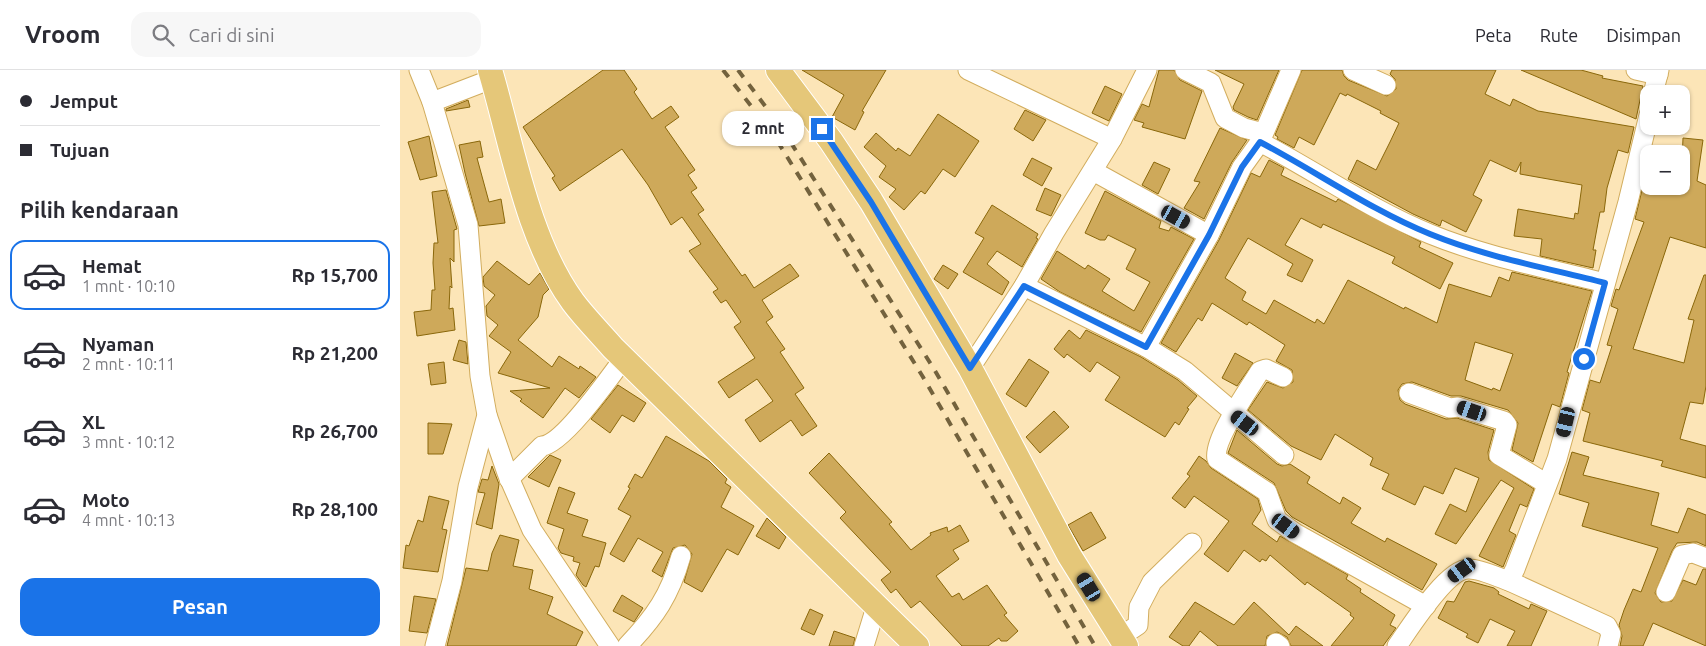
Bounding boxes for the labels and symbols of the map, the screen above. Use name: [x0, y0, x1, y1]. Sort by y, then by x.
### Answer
callout: 2 mnt: [722, 112, 804, 146]
route end: [811, 118, 833, 140]
car: [1159, 203, 1192, 231]
route start: [1573, 348, 1595, 370]
car: [1455, 399, 1488, 423]
car: [1555, 406, 1576, 438]
car: [1228, 408, 1261, 438]
car: [1269, 511, 1302, 541]
car: [1445, 555, 1478, 585]
car: [1074, 570, 1103, 604]

